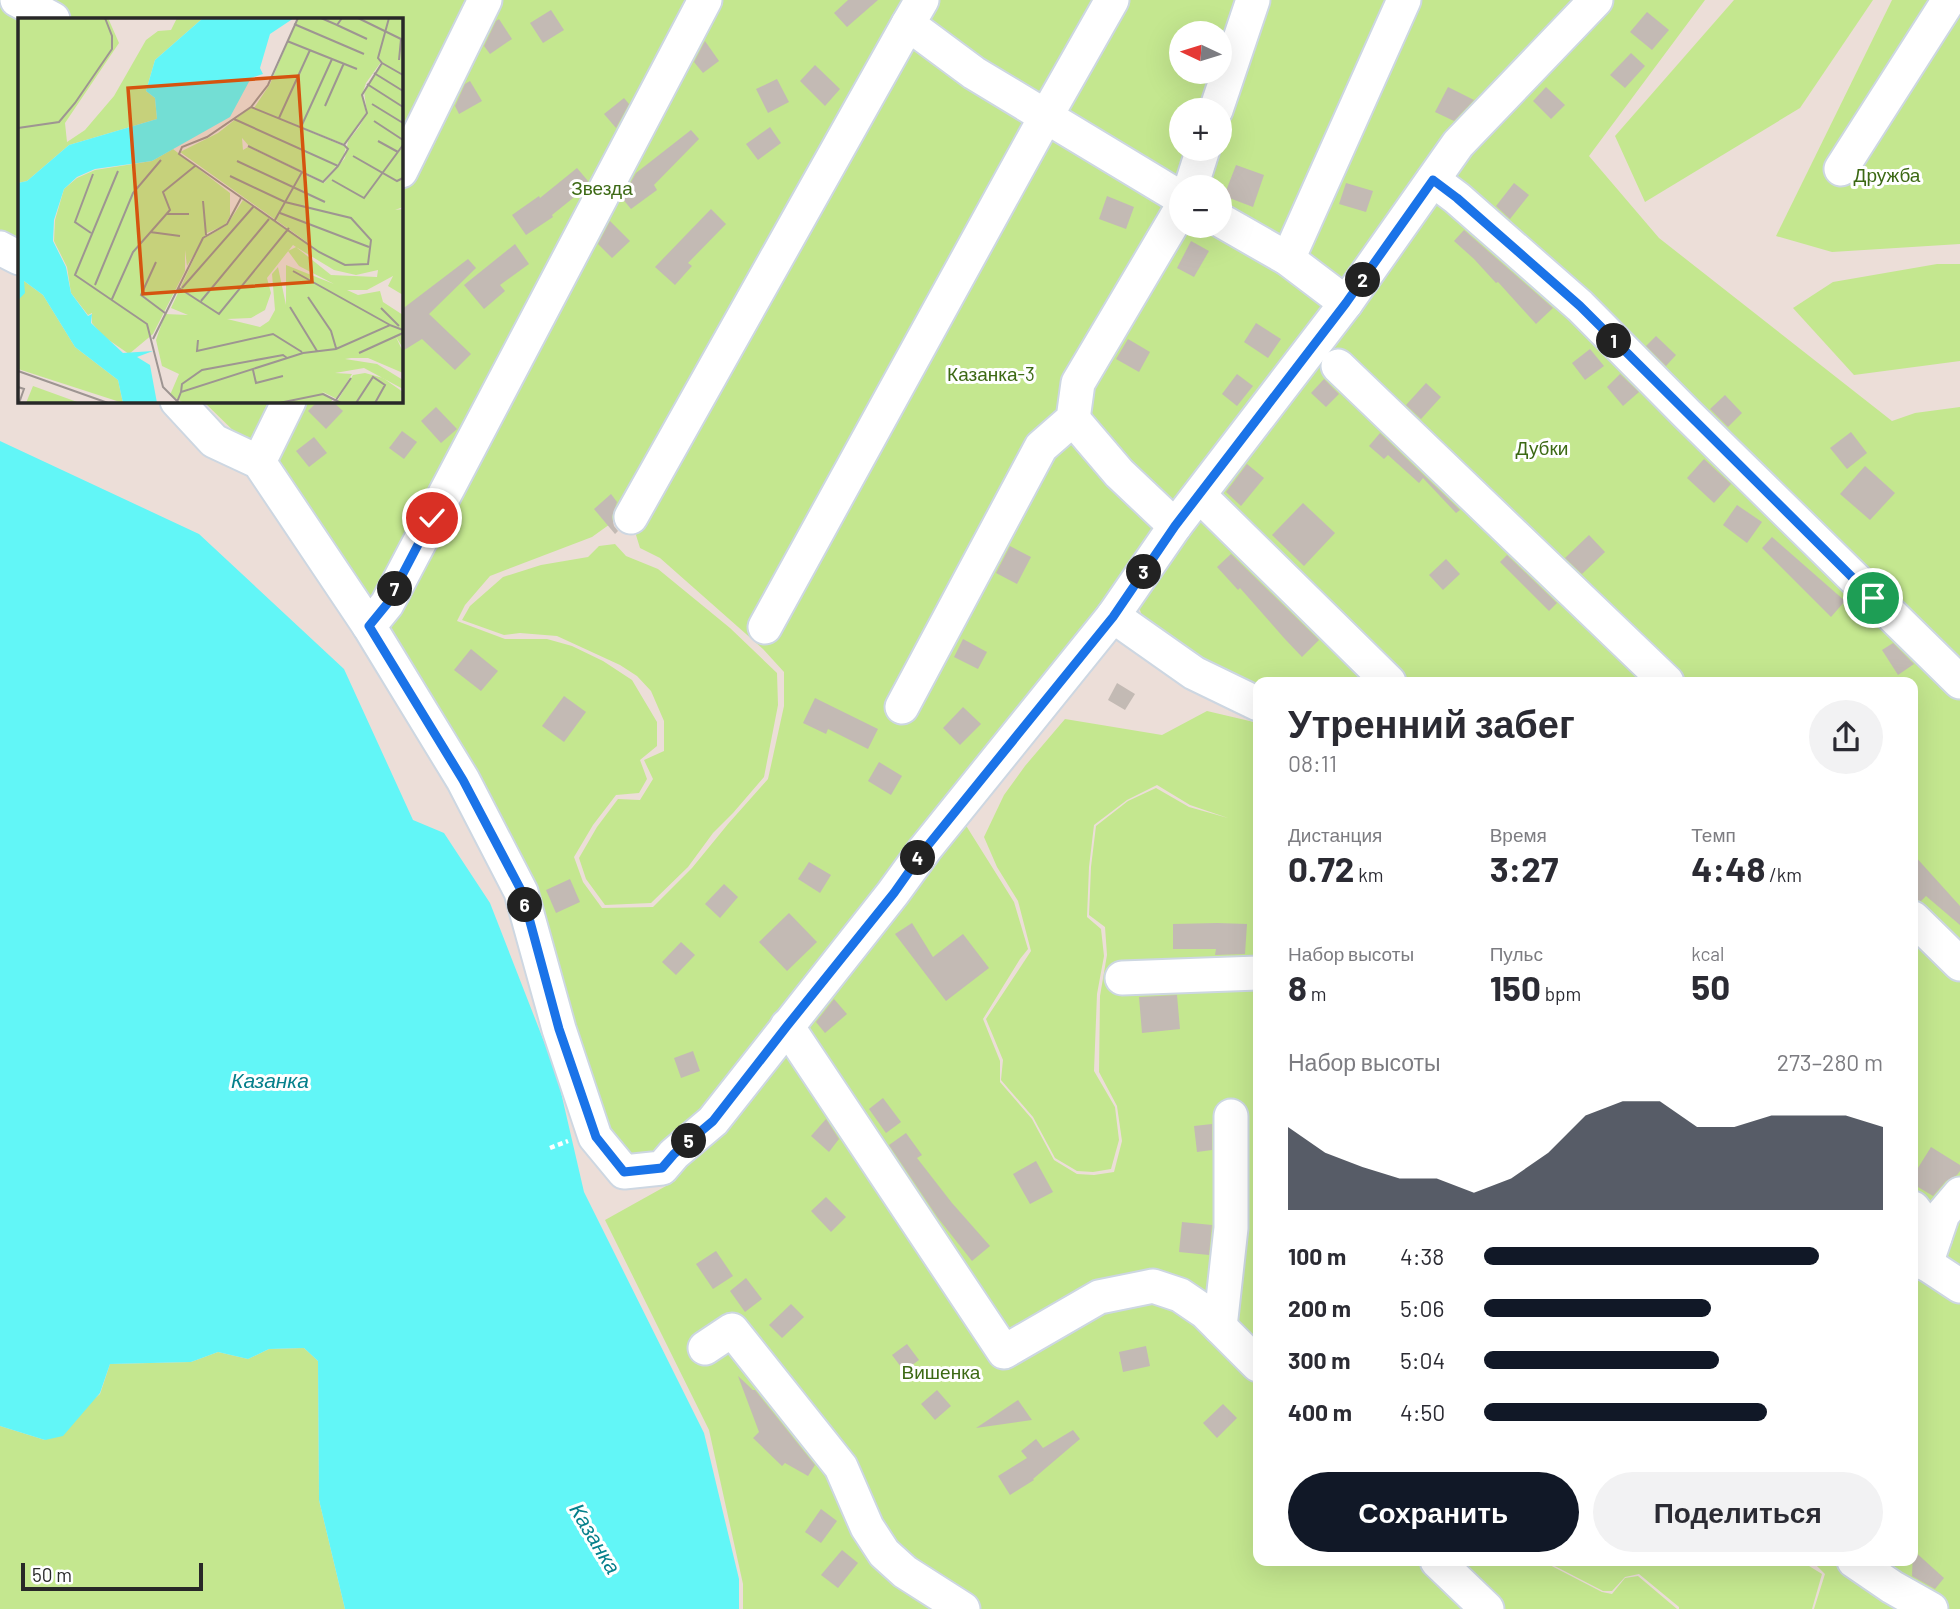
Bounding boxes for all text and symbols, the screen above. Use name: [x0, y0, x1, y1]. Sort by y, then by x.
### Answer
inset map: [18, 18, 402, 402]
north arrow: [1169, 21, 1232, 84]
map controls: [1169, 21, 1232, 238]
button: +: [1169, 98, 1232, 161]
park label: Дружба: [1854, 163, 1921, 186]
button: −: [1169, 175, 1232, 238]
park label: Звезда: [571, 176, 633, 199]
pin: 2: [1346, 262, 1380, 298]
text: 2: [1357, 268, 1368, 291]
pin: 1: [1596, 324, 1632, 358]
text: 1: [1610, 329, 1617, 352]
park label: Казанка-3: [947, 362, 1035, 385]
park label: Дубки: [1516, 436, 1568, 459]
pin: [402, 488, 462, 548]
icon: check: [413, 499, 451, 537]
pin: 3: [1126, 554, 1162, 590]
text: 3: [1138, 560, 1149, 583]
pin: [1843, 568, 1903, 628]
pin: 7: [378, 572, 412, 606]
text: 7: [390, 577, 399, 600]
icon: arrive: [1854, 579, 1892, 617]
text: Утренний забег: [1288, 700, 1575, 746]
button: share: [1809, 700, 1883, 774]
text: 08:11: [1288, 749, 1337, 777]
text: Дистанция: [1288, 823, 1382, 846]
text: Время: [1490, 823, 1547, 846]
text: Темп: [1691, 823, 1736, 846]
pin: 4: [900, 840, 936, 876]
text: 4: [912, 846, 923, 869]
text: 0.72: [1288, 847, 1354, 889]
text: 3:27: [1490, 847, 1558, 889]
text: 4:48: [1691, 847, 1765, 889]
text: km: [1354, 863, 1383, 886]
text: /km: [1765, 863, 1802, 886]
pin: 6: [508, 888, 542, 922]
text: 6: [519, 893, 530, 916]
text: Набор высоты: [1288, 942, 1414, 965]
text: Пульс: [1490, 942, 1543, 965]
text: kcal: [1691, 942, 1724, 965]
text: 50: [1691, 965, 1730, 1007]
text: 8: [1288, 966, 1307, 1008]
text: 150: [1490, 966, 1541, 1008]
text: m: [1307, 982, 1326, 1005]
text: bpm: [1541, 982, 1581, 1005]
text: Набор высоты: [1288, 1048, 1441, 1076]
text: 273–280 m: [1777, 1048, 1883, 1076]
water label: Казанка: [231, 1067, 309, 1092]
pin: 5: [672, 1124, 706, 1158]
text: 5: [683, 1129, 694, 1152]
text: 100 m: [1288, 1242, 1346, 1270]
text: 4:38: [1400, 1242, 1444, 1270]
text: 200 m: [1288, 1294, 1351, 1322]
text: 5:06: [1400, 1294, 1444, 1322]
text: 300 m: [1288, 1346, 1350, 1374]
text: 5:04: [1400, 1346, 1445, 1374]
park label: Вишенка: [902, 1360, 981, 1383]
text: 400 m: [1288, 1398, 1352, 1426]
text: 4:50: [1400, 1398, 1445, 1426]
button: Сохранить: [1288, 1472, 1579, 1552]
button: Поделиться: [1593, 1472, 1883, 1552]
water label: Казанка: [565, 1498, 627, 1578]
scale bar: [21, 1560, 203, 1592]
text: 50 m: [32, 1563, 72, 1586]

